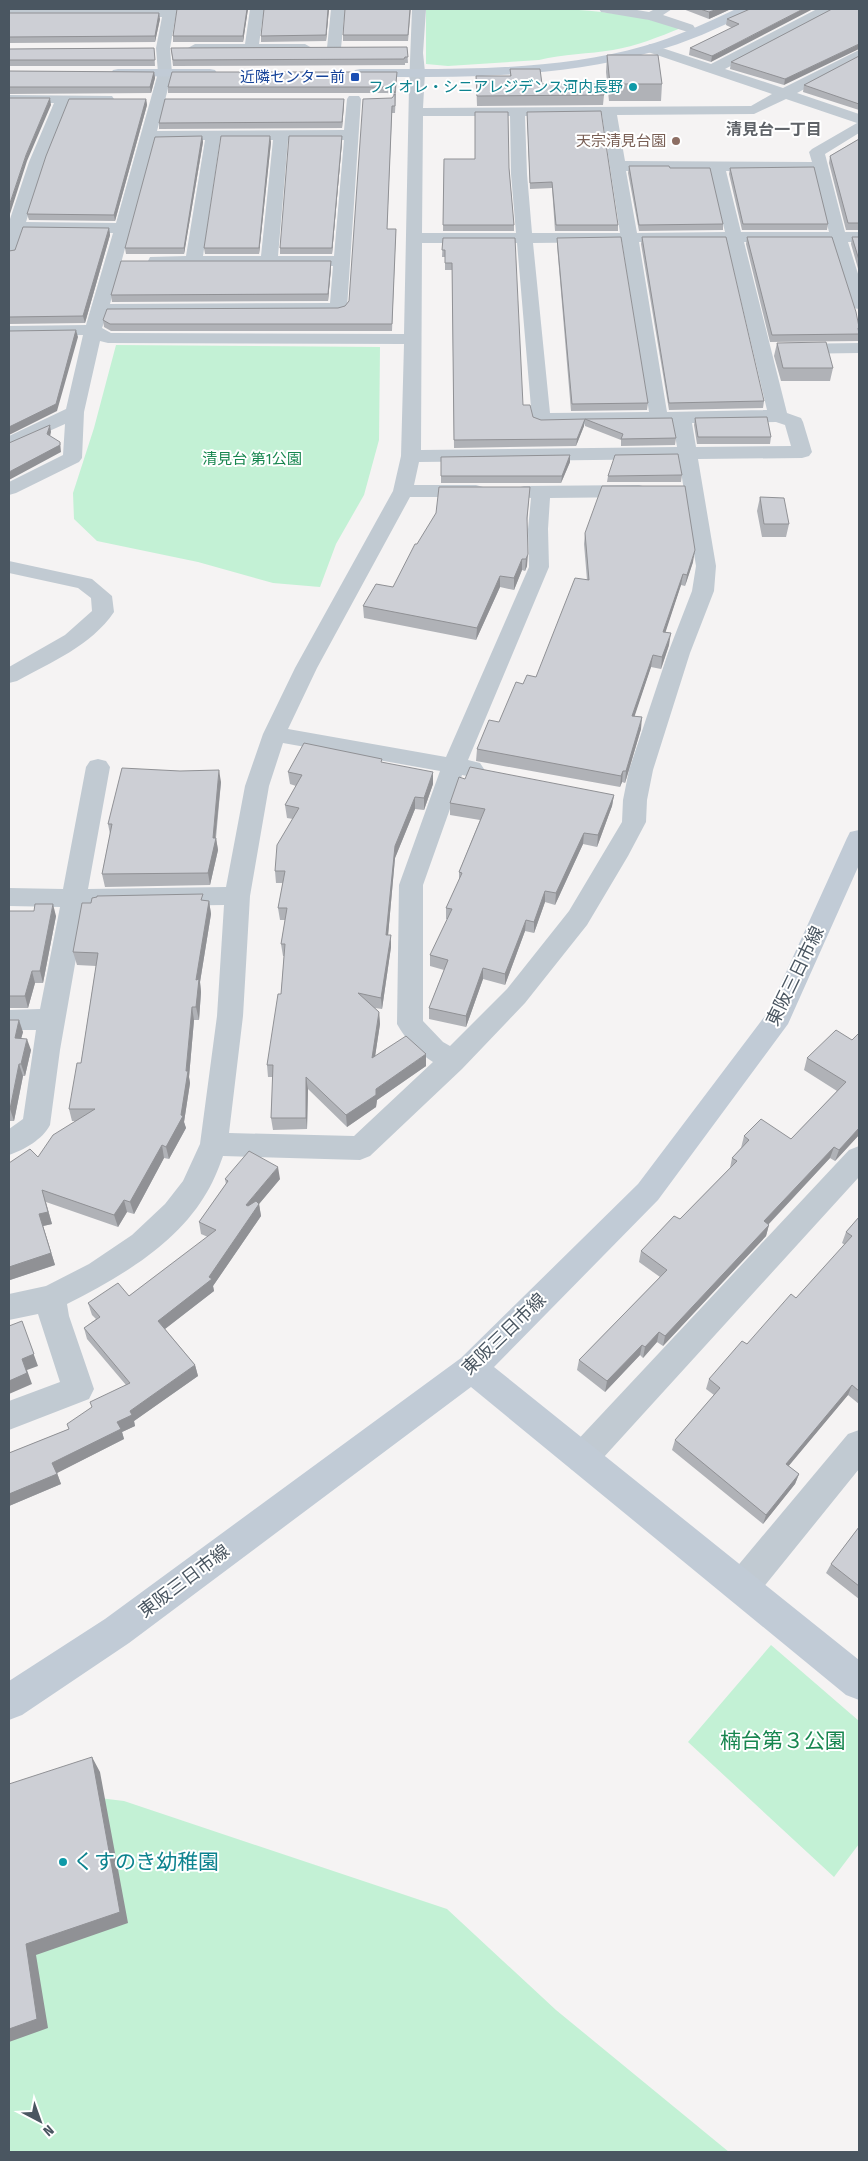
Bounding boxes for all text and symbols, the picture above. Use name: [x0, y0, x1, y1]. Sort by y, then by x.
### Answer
place label: 近隣センター前: [240, 68, 345, 86]
marker: 近隣センター前: [349, 71, 361, 83]
place label: フィオレ・シニアレジデンス河内長野: [369, 78, 623, 96]
marker: フィオレ・シニアレジデンス河内長野: [627, 81, 639, 93]
district label: 清見台一丁目: [726, 120, 822, 139]
place label: 天宗清見台園: [576, 132, 666, 150]
marker: 天宗清見台園: [670, 135, 682, 147]
park label: 清見台 第1公園: [202, 450, 302, 468]
street label: 東阪三日市線: [761, 923, 829, 1029]
street label: 東阪三日市線: [458, 1289, 550, 1379]
street label: 東阪三日市線: [134, 1540, 234, 1622]
park label: 楠台第３公園: [720, 1728, 846, 1754]
place label: くすのき幼稚園: [73, 1849, 219, 1875]
marker: くすのき幼稚園: [57, 1856, 69, 1868]
north arrow: [15, 2096, 65, 2146]
text: N: [39, 2121, 57, 2140]

